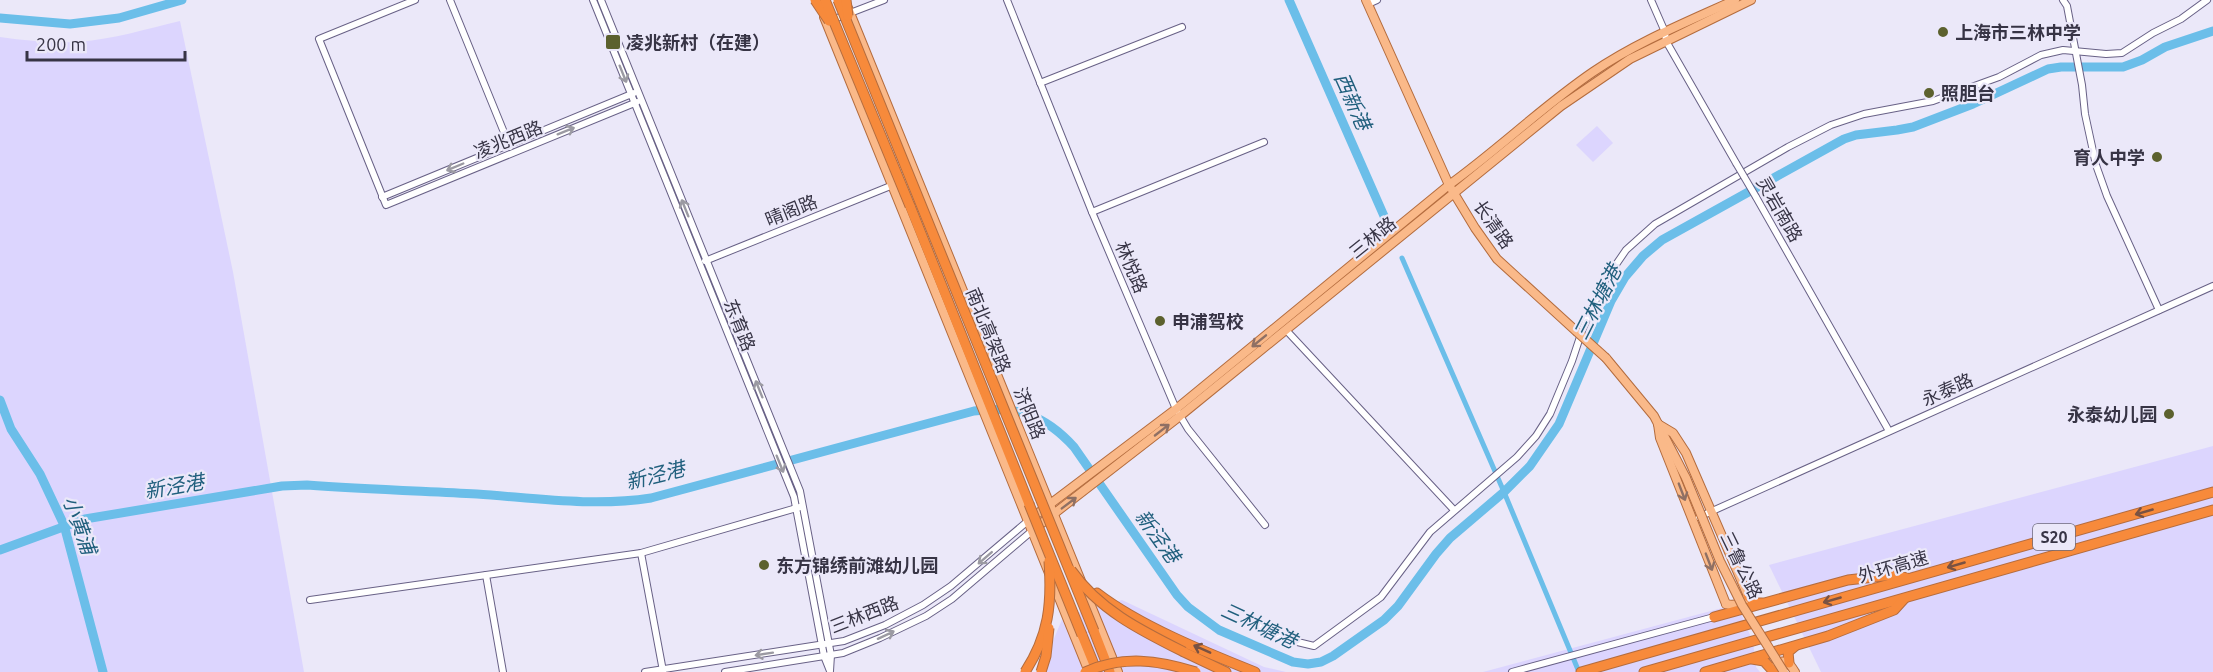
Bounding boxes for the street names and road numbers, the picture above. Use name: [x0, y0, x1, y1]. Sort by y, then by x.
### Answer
street label: 凌兆西路: [471, 116, 545, 162]
street label: 灵岩南路: [1753, 173, 1807, 245]
street label: 晴阁路: [762, 191, 820, 229]
street label: 长清路: [1470, 196, 1518, 252]
street label: 三林路: [1345, 212, 1399, 262]
street label: 林悦路: [1112, 238, 1152, 296]
street label: 南北高架路: [963, 285, 1015, 375]
street label: 东育路: [721, 296, 759, 354]
street label: 永泰路: [1918, 369, 1976, 409]
street label: 济阳路: [1011, 384, 1049, 442]
road number: S20: [2033, 524, 2075, 550]
street label: 三鲁公路: [1717, 528, 1767, 602]
street label: 外环高速: [1856, 546, 1930, 586]
street label: 三林西路: [827, 592, 901, 636]

